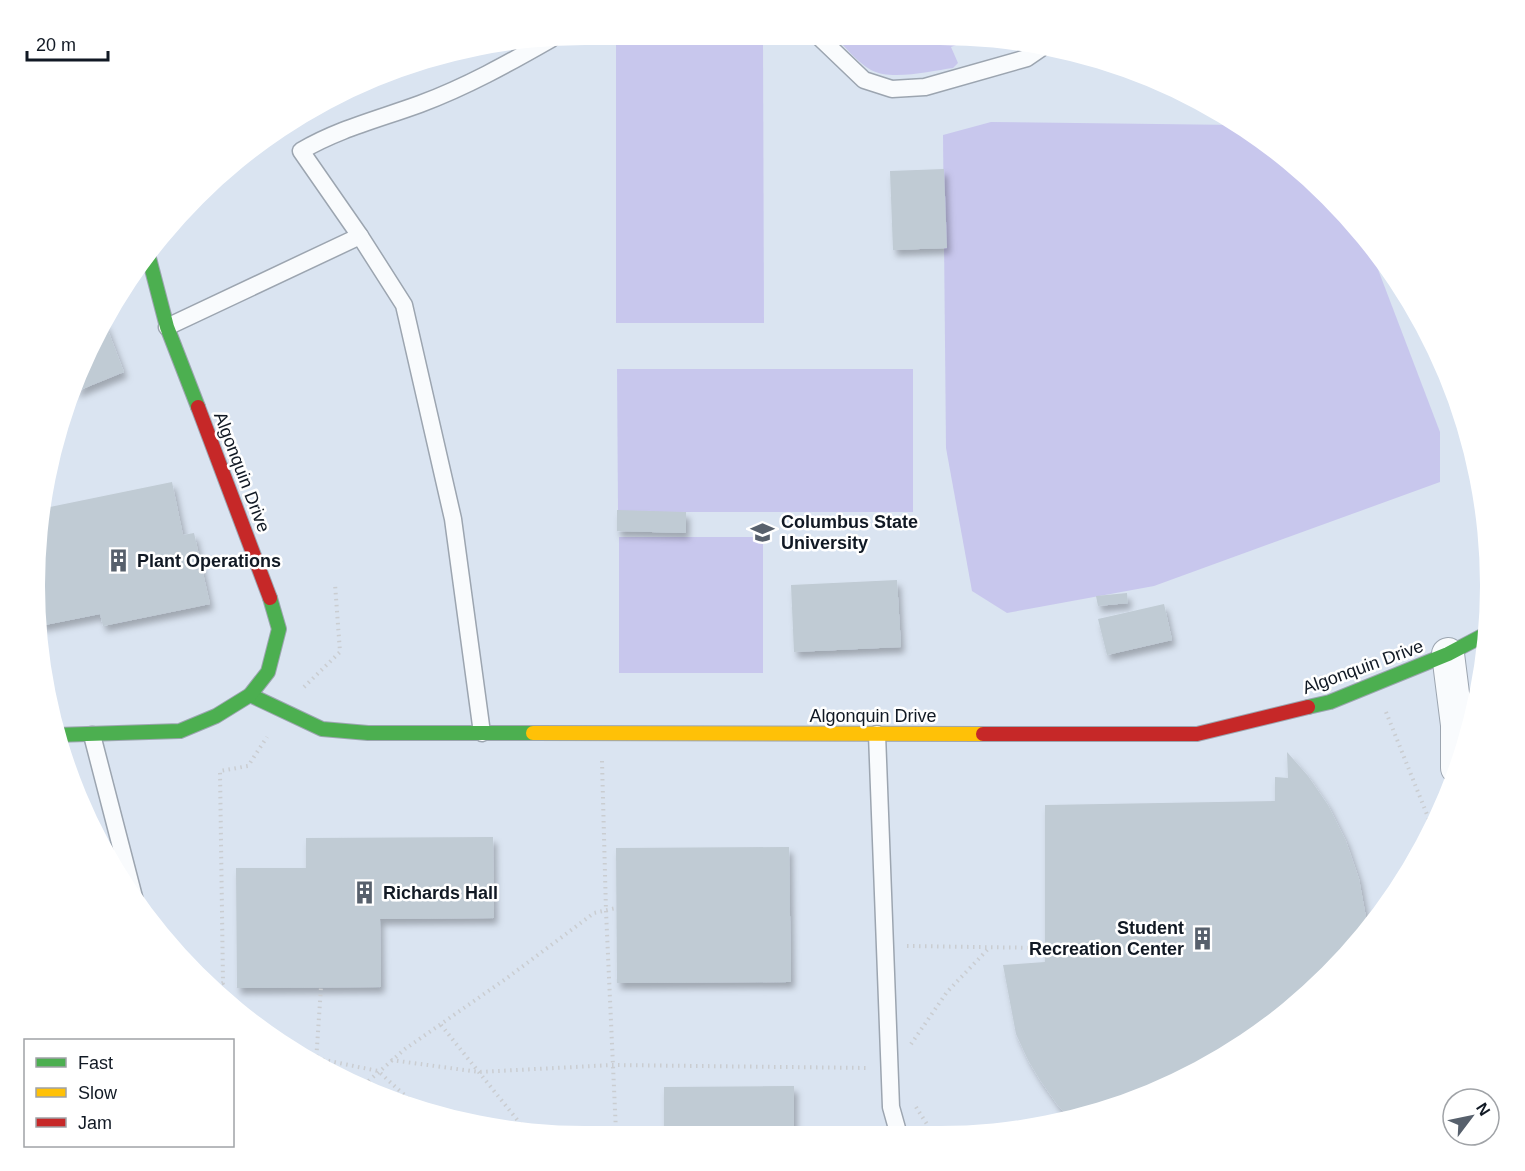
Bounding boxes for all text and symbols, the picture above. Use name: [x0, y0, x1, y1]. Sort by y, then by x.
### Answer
scale bar: [27, 24, 108, 62]
text: 20 m: [36, 35, 76, 55]
street label: Algonquin Drive: [210, 409, 274, 535]
place label: Columbus State University: [781, 512, 918, 553]
school or university icon: Columbus State University: [750, 519, 776, 545]
building icon: Plant Operations: [106, 548, 132, 574]
place label: Plant Operations: [137, 551, 281, 571]
street label: Algonquin Drive: [1300, 636, 1426, 698]
street label: Algonquin Drive: [809, 706, 937, 726]
building icon: Richards Hall: [352, 880, 378, 906]
place label: Richards Hall: [383, 883, 498, 903]
place label: Student Recreation Center: [1029, 918, 1184, 959]
building icon: Student Recreation Center: [1189, 925, 1215, 951]
legend: [24, 1039, 234, 1147]
text: Fast: [78, 1053, 113, 1073]
text: Slow: [78, 1083, 118, 1103]
north arrow: [1441, 1087, 1501, 1147]
text: N: [1473, 1100, 1494, 1119]
text: Jam: [78, 1113, 112, 1133]

